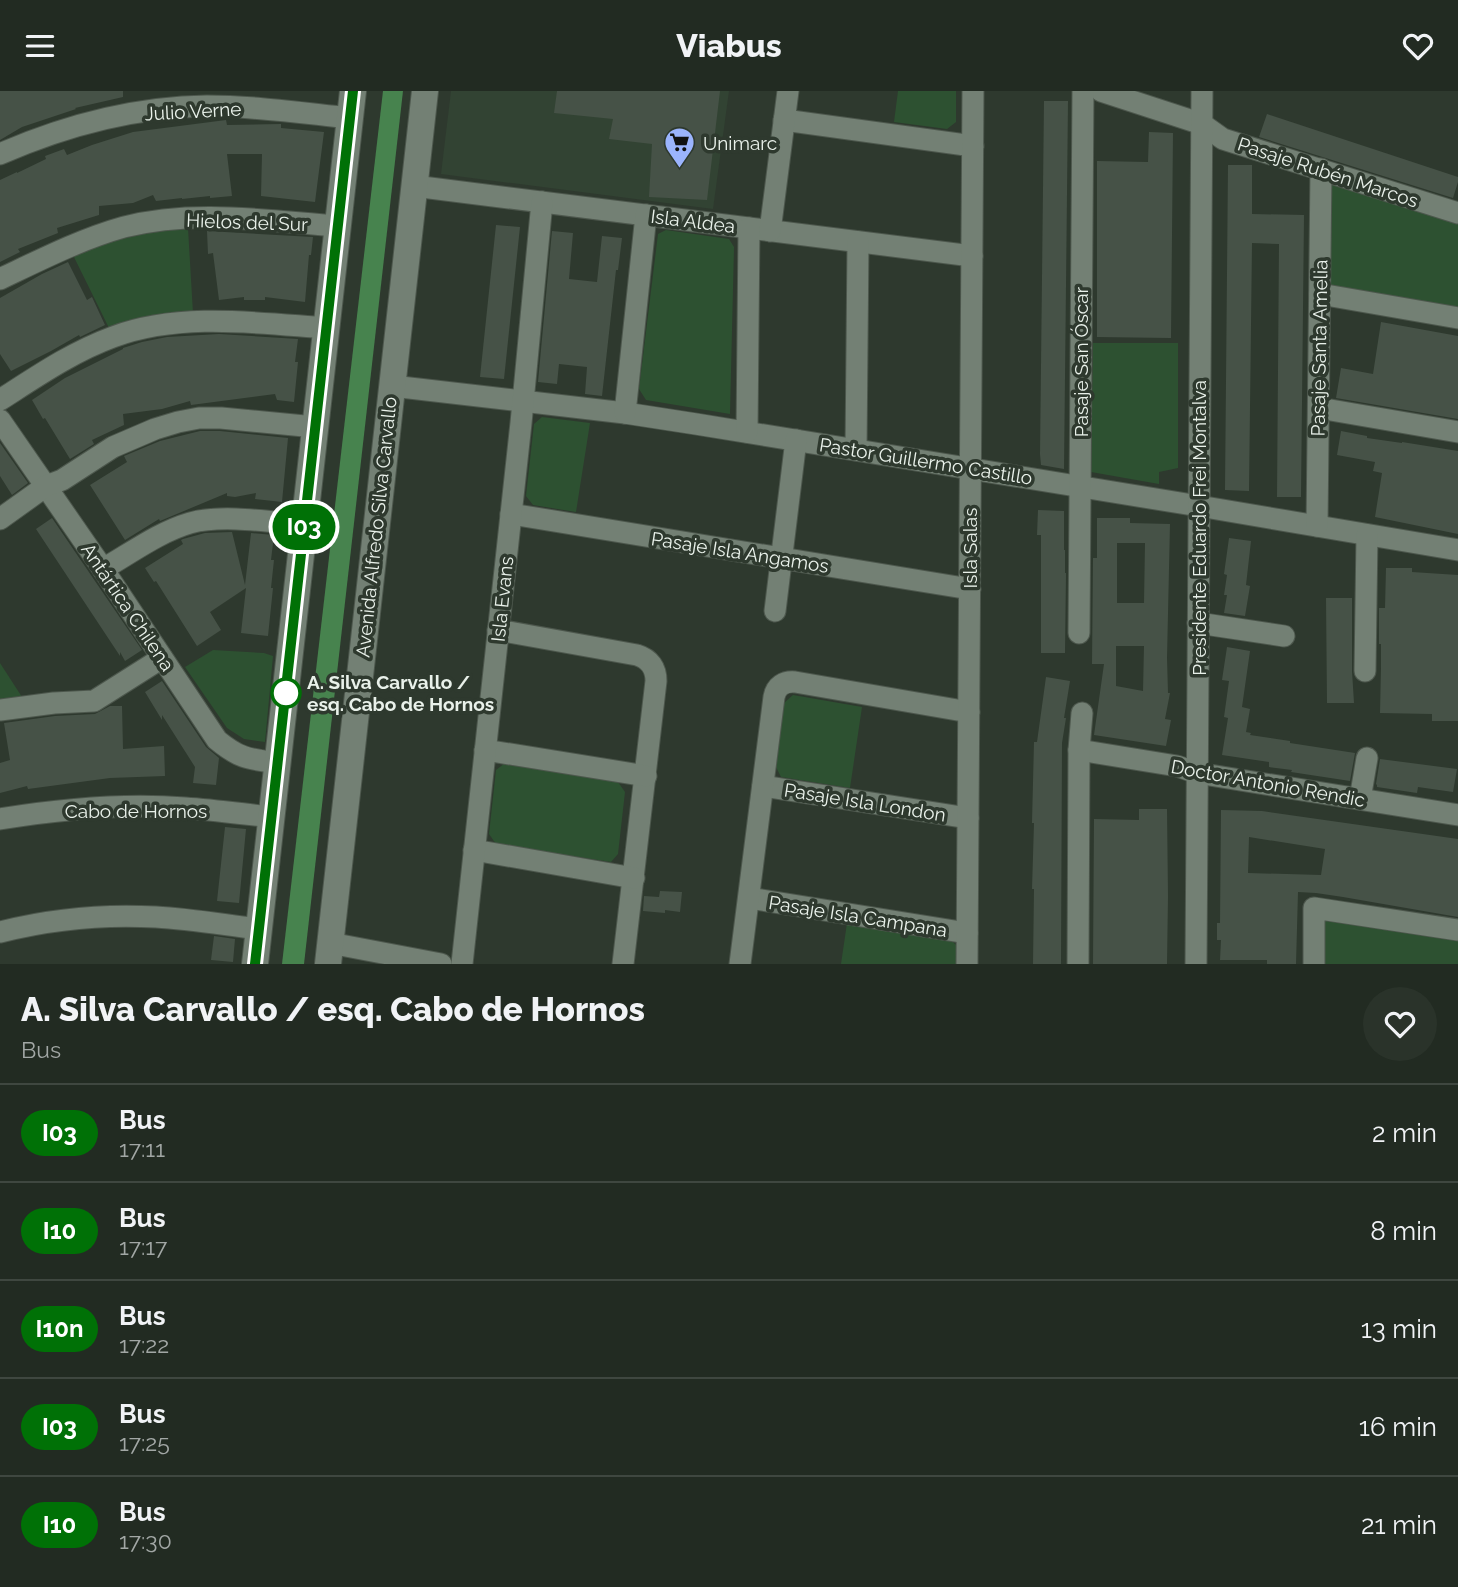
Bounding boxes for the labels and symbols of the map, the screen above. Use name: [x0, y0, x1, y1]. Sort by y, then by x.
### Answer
street label: Julio Verne: [144, 97, 242, 125]
supermarket icon: Unimarc: [663, 126, 697, 170]
place label: Unimarc: [703, 132, 777, 154]
street label: Pasaje Rubén Marcos: [1235, 132, 1421, 212]
street label: Isla Aldea: [650, 205, 736, 237]
street label: Hielos del Sur: [186, 209, 309, 235]
street label: Pasaje Santa Amelia: [1306, 259, 1332, 437]
street label: Pasaje San Óscar: [1070, 286, 1092, 437]
street label: Presidente Eduardo Frei Montalva: [1188, 380, 1210, 676]
street label: Avenida Alfredo Silva Carvallo: [351, 396, 401, 658]
street label: Pastor Guillermo Castillo: [818, 433, 1034, 489]
line badge: I03: [264, 504, 344, 550]
street label: Isla Salas: [959, 508, 981, 588]
street label: Pasaje Isla Angamos: [650, 527, 830, 577]
street label: Antártica Chilena: [77, 539, 179, 675]
street label: Isla Evans: [487, 555, 517, 643]
place label: A. Silva Carvallo / esq. Cabo de Hornos: [307, 671, 494, 715]
marker: A. Silva Carvallo / esq. Cabo de Hornos: [271, 678, 301, 708]
street label: Doctor Antonio Rendic: [1169, 755, 1367, 811]
street label: Pasaje Isla London: [783, 778, 947, 826]
street label: Cabo de Hornos: [65, 800, 207, 822]
street label: Pasaje Isla Campana: [767, 891, 949, 941]

